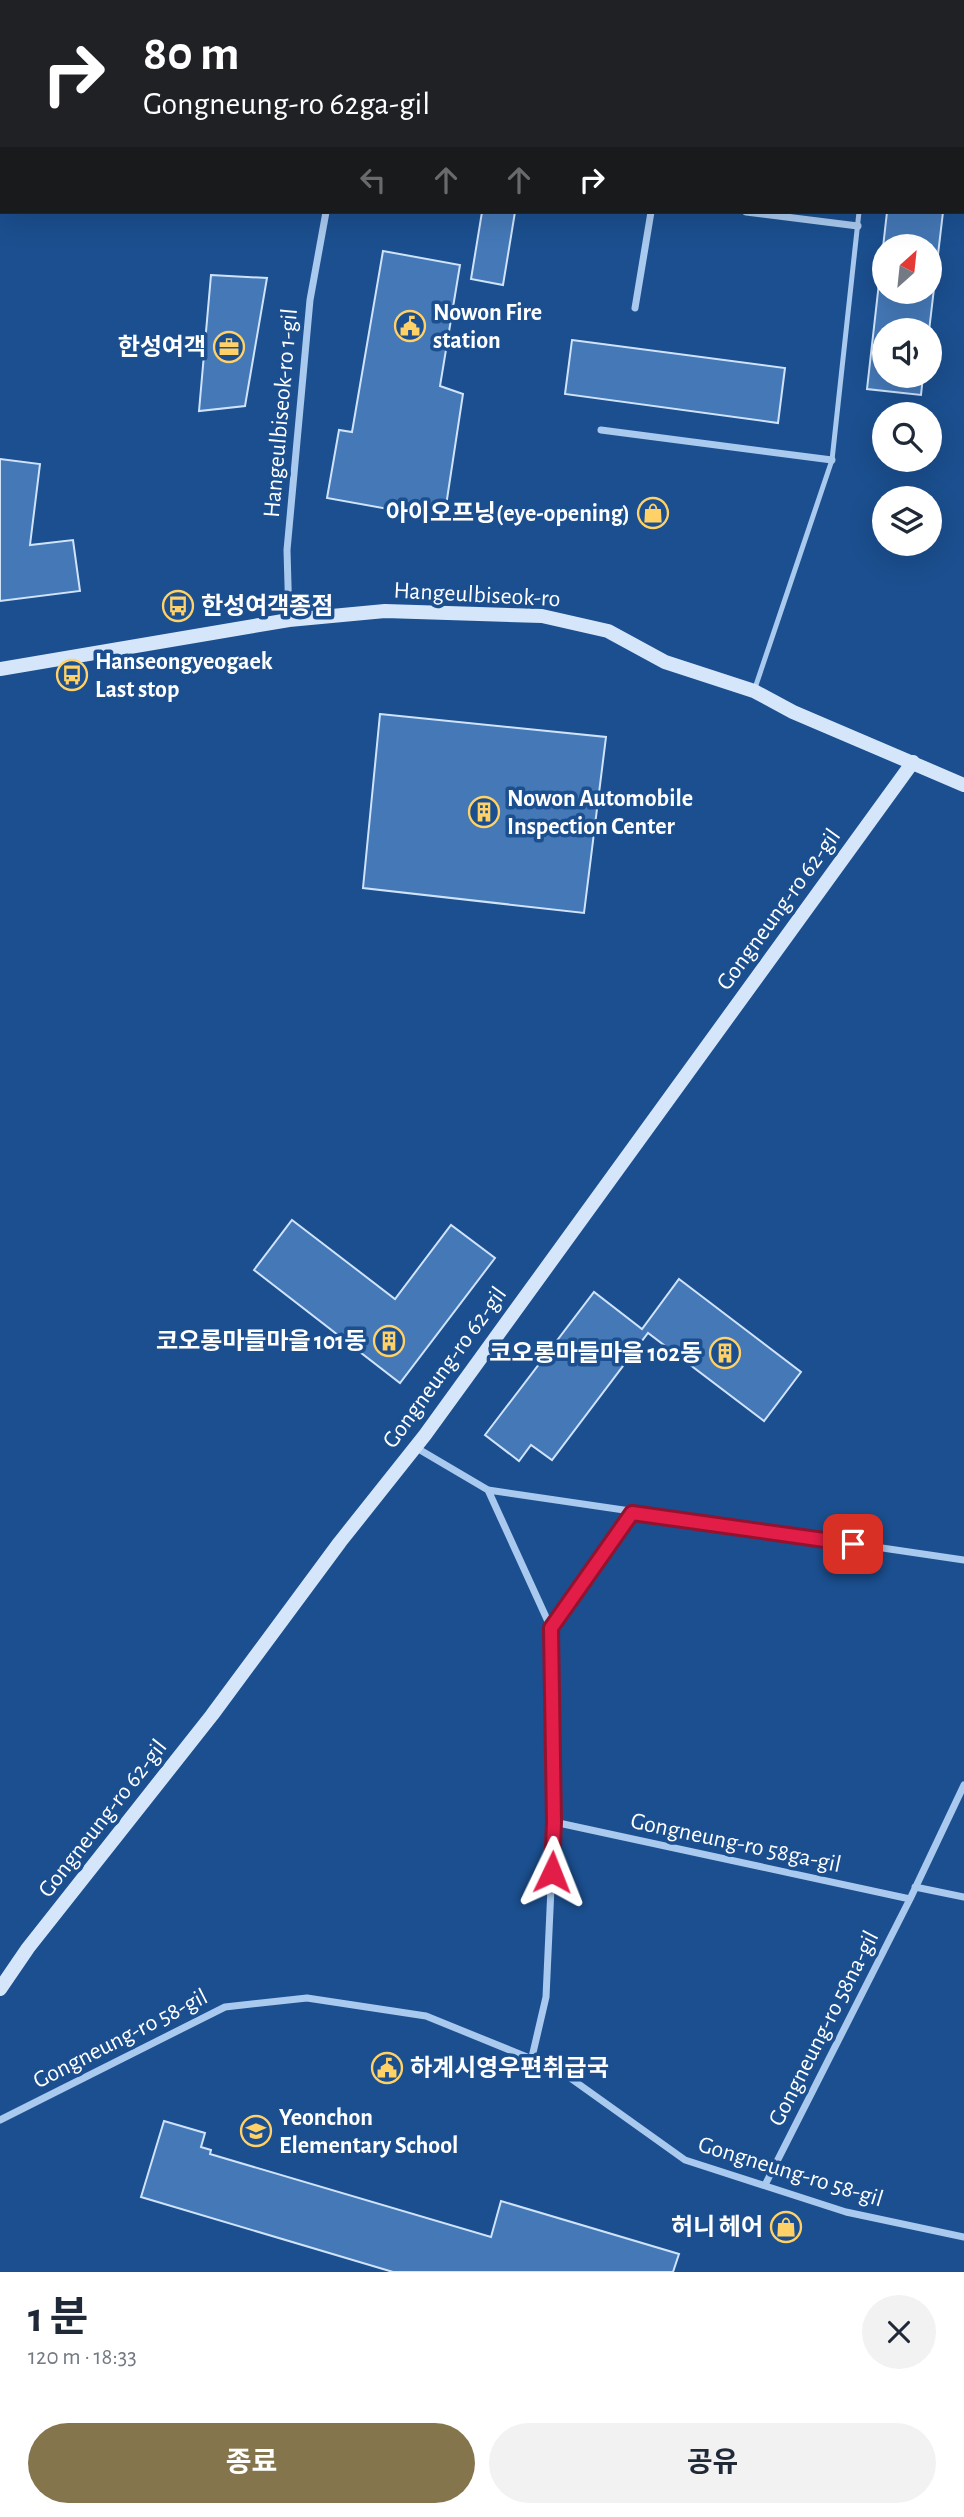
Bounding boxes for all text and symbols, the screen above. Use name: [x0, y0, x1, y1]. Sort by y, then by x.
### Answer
icon: right: [28, 28, 119, 119]
text: 80 m: [143, 30, 240, 79]
text: Gongneung-ro 62ga-gil: [143, 88, 430, 120]
icon: left: [354, 161, 392, 199]
icon: ahead: [427, 161, 465, 199]
icon: ahead: [500, 161, 538, 199]
icon: right: [573, 161, 611, 199]
north arrow: [872, 234, 942, 304]
map controls: [872, 234, 942, 556]
place label: Nowon Fire station: [433, 301, 542, 353]
street label: Hangeulbiseok-ro 1-gil: [260, 307, 302, 519]
public building icon: Nowon Fire station: [393, 309, 427, 343]
button: sound: [872, 318, 942, 388]
office icon: 한성여객: [212, 330, 246, 364]
place label: 한성여객: [118, 334, 206, 360]
button: search: [872, 402, 942, 472]
button: layers: [872, 486, 942, 556]
shop icon: 아이오프닝(eye-opening): [636, 496, 670, 530]
place label: 아이오프닝(eye-opening): [386, 500, 630, 526]
street label: Hangeulbiseok-ro: [393, 579, 561, 611]
bus stop icon: 한성여객종점: [161, 589, 195, 623]
place label: 한성여객종점: [201, 593, 333, 619]
place label: Hanseongyeogaek Last stop: [95, 650, 273, 702]
bus stop icon: Hanseongyeogaek Last stop: [55, 658, 89, 692]
place label: Nowon Automobile Inspection Center: [507, 787, 693, 839]
building icon: Nowon Automobile Inspection Center: [467, 795, 501, 829]
street label: Gongneung-ro 62-gil: [712, 825, 845, 995]
street label: Gongneung-ro 62-gil: [378, 1283, 511, 1453]
building icon: 코오롱마들마을 101동: [372, 1324, 406, 1358]
place label: 코오롱마들마을 101동: [156, 1328, 366, 1354]
building icon: 코오롱마들마을 102동: [708, 1336, 742, 1370]
place label: 코오롱마들마을 102동: [489, 1340, 702, 1366]
pin: [823, 1514, 883, 1574]
icon: arrive: [834, 1525, 872, 1563]
street label: Gongneung-ro 62-gil: [34, 1735, 172, 1902]
street label: Gongneung-ro 58ga-gil: [628, 1809, 843, 1877]
position arrow: [515, 1835, 589, 1909]
street label: Gongneung-ro 58na-gil: [764, 1927, 884, 2130]
street label: Gongneung-ro 58-gil: [29, 1985, 211, 2093]
public building icon: 하계시영우편취급국: [370, 2051, 404, 2085]
place label: 하계시영우편취급국: [410, 2055, 609, 2081]
place label: Yeonchon Elementary School: [279, 2106, 458, 2158]
school or university icon: Yeonchon Elementary School: [239, 2114, 273, 2148]
street label: Gongneung-ro 58-gil: [695, 2132, 886, 2212]
shop icon: 허니 헤어: [769, 2210, 803, 2244]
place label: 허니 헤어: [671, 2214, 763, 2240]
button: close: [862, 2295, 936, 2369]
text: 1 분: [28, 2297, 88, 2339]
text: 120 m · 18:33: [28, 2346, 137, 2369]
button: 종료: [28, 2423, 475, 2503]
button: 공유: [489, 2423, 936, 2503]

